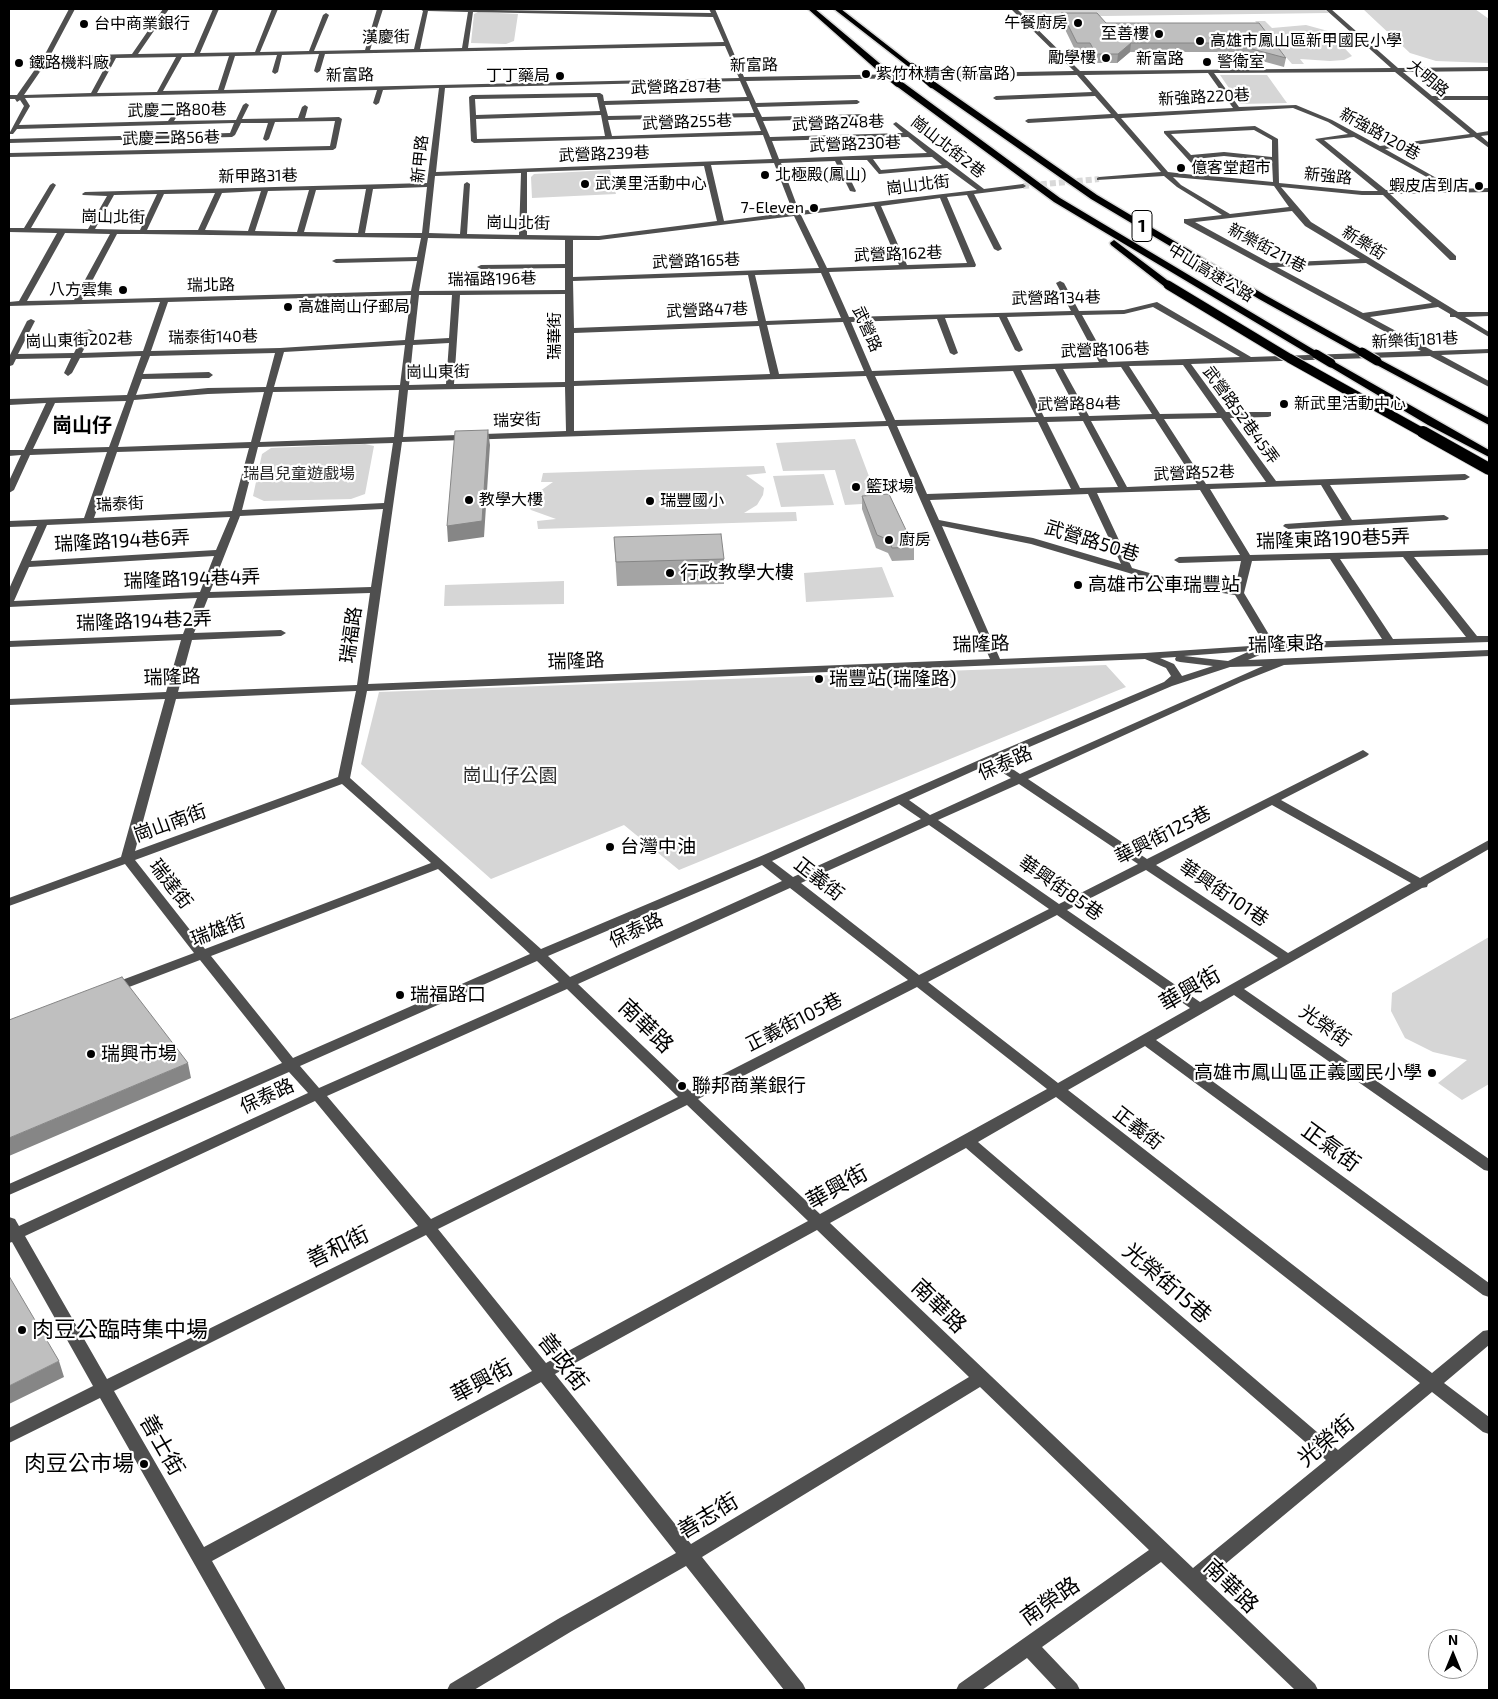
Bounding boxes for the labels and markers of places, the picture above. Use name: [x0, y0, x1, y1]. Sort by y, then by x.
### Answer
place label: 午餐廚房: [1004, 13, 1068, 33]
place label: 台中商業銀行: [94, 14, 190, 34]
marker: 午餐廚房: [1072, 17, 1084, 29]
marker: 台中商業銀行: [78, 18, 90, 30]
place label: 至善樓: [1101, 24, 1149, 44]
marker: 至善樓: [1153, 28, 1165, 40]
place label: 高雄市鳳山區新甲國民小學: [1210, 31, 1402, 51]
marker: 高雄市鳳山區新甲國民小學: [1194, 35, 1206, 47]
place label: 勵學樓: [1048, 48, 1096, 68]
marker: 勵學樓: [1100, 52, 1112, 64]
place label: 警衛室: [1217, 52, 1265, 72]
place label: 鐵路機料廠: [29, 53, 109, 73]
marker: 警衛室: [1201, 56, 1213, 68]
marker: 鐵路機料廠: [13, 57, 25, 69]
place label: 紫竹林精舍(新富路): [876, 64, 1015, 84]
place label: 丁丁藥局: [486, 66, 550, 86]
marker: 紫竹林精舍(新富路): [860, 68, 872, 80]
marker: 丁丁藥局: [554, 70, 566, 82]
place label: 億客堂超市: [1191, 158, 1271, 178]
marker: 億客堂超市: [1175, 162, 1187, 174]
place label: 北極殿(鳳山): [775, 165, 866, 185]
marker: 北極殿(鳳山): [759, 169, 771, 181]
place label: 武漢里活動中心: [595, 174, 707, 194]
place label: 蝦皮店到店: [1389, 176, 1469, 196]
marker: 武漢里活動中心: [579, 178, 591, 190]
marker: 蝦皮店到店: [1473, 180, 1485, 192]
place label: 7-Eleven: [740, 198, 804, 218]
marker: 7-Eleven: [808, 202, 820, 214]
place label: 八方雲集: [49, 280, 113, 300]
marker: 八方雲集: [117, 284, 129, 296]
place label: 高雄崗山仔郵局: [298, 297, 410, 317]
marker: 高雄崗山仔郵局: [282, 301, 294, 313]
place label: 新武里活動中心: [1294, 394, 1406, 414]
marker: 新武里活動中心: [1278, 398, 1290, 410]
place label: 籃球場: [866, 477, 914, 497]
marker: 籃球場: [850, 481, 862, 493]
place label: 教學大樓: [479, 490, 543, 510]
place label: 瑞豐國小: [660, 491, 724, 511]
marker: 教學大樓: [463, 494, 475, 506]
marker: 瑞豐國小: [644, 495, 656, 507]
place label: 廚房: [899, 530, 931, 550]
marker: 廚房: [883, 534, 895, 546]
place label: 行政教學大樓: [680, 562, 794, 584]
marker: 行政教學大樓: [664, 567, 676, 579]
place label: 高雄市公車瑞豐站: [1088, 574, 1240, 596]
marker: 高雄市公車瑞豐站: [1072, 579, 1084, 591]
place label: 瑞豐站(瑞隆路): [829, 668, 957, 690]
marker: 瑞豐站(瑞隆路): [813, 673, 825, 685]
place label: 台灣中油: [620, 836, 696, 858]
marker: 台灣中油: [604, 841, 616, 853]
place label: 瑞福路口: [410, 984, 486, 1006]
marker: 瑞福路口: [394, 989, 406, 1001]
place label: 瑞興市場: [101, 1043, 177, 1065]
marker: 瑞興市場: [85, 1048, 97, 1060]
place label: 高雄市鳳山區正義國民小學: [1194, 1062, 1422, 1084]
marker: 高雄市鳳山區正義國民小學: [1426, 1067, 1438, 1079]
place label: 聯邦商業銀行: [692, 1075, 806, 1097]
marker: 聯邦商業銀行: [676, 1080, 688, 1092]
place label: 肉豆公臨時集中場: [32, 1317, 208, 1343]
marker: 肉豆公臨時集中場: [16, 1324, 28, 1336]
place label: 肉豆公市場: [24, 1451, 134, 1477]
marker: 肉豆公市場: [138, 1458, 150, 1470]

